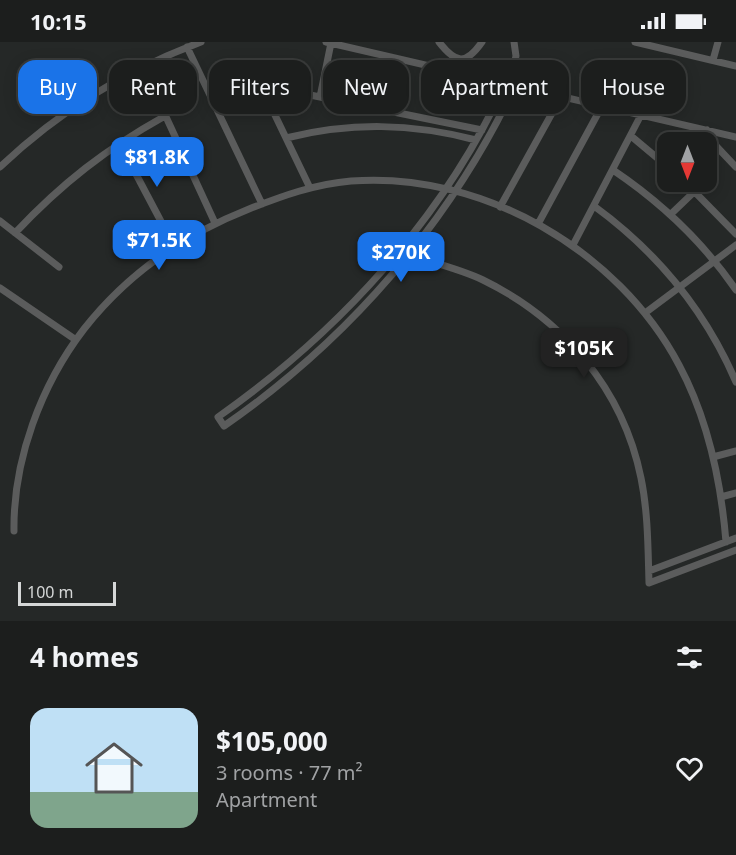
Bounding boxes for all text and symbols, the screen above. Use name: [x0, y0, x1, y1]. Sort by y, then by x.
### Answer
text: 10:15: [30, 6, 87, 36]
chip: Buy: [18, 60, 97, 114]
chip: Rent: [109, 60, 197, 114]
chip: Filters: [209, 60, 311, 114]
chip: New: [323, 60, 409, 114]
chip: Apartment: [421, 60, 569, 114]
chip: House: [581, 60, 686, 114]
north arrow: [657, 132, 717, 192]
map controls: [657, 132, 717, 192]
pin: $81.8K: [108, 137, 206, 188]
text: $81.8K: [125, 143, 189, 170]
pin: $71.5K: [110, 220, 208, 271]
text: $71.5K: [127, 226, 191, 253]
pin: $270K: [359, 232, 443, 283]
text: $270K: [371, 238, 431, 265]
pin: $105K: [542, 328, 626, 379]
text: $105K: [554, 334, 614, 361]
scale bar: [18, 579, 116, 606]
text: 100 m: [27, 581, 74, 603]
text: 4 homes: [30, 639, 139, 675]
icon: filters: [673, 641, 706, 674]
text: $105,000: [216, 723, 328, 759]
icon: home: [78, 732, 150, 804]
icon: heart: [673, 752, 706, 785]
text: 3 rooms · 77 m²: [216, 759, 363, 786]
text: Apartment: [216, 786, 317, 813]

